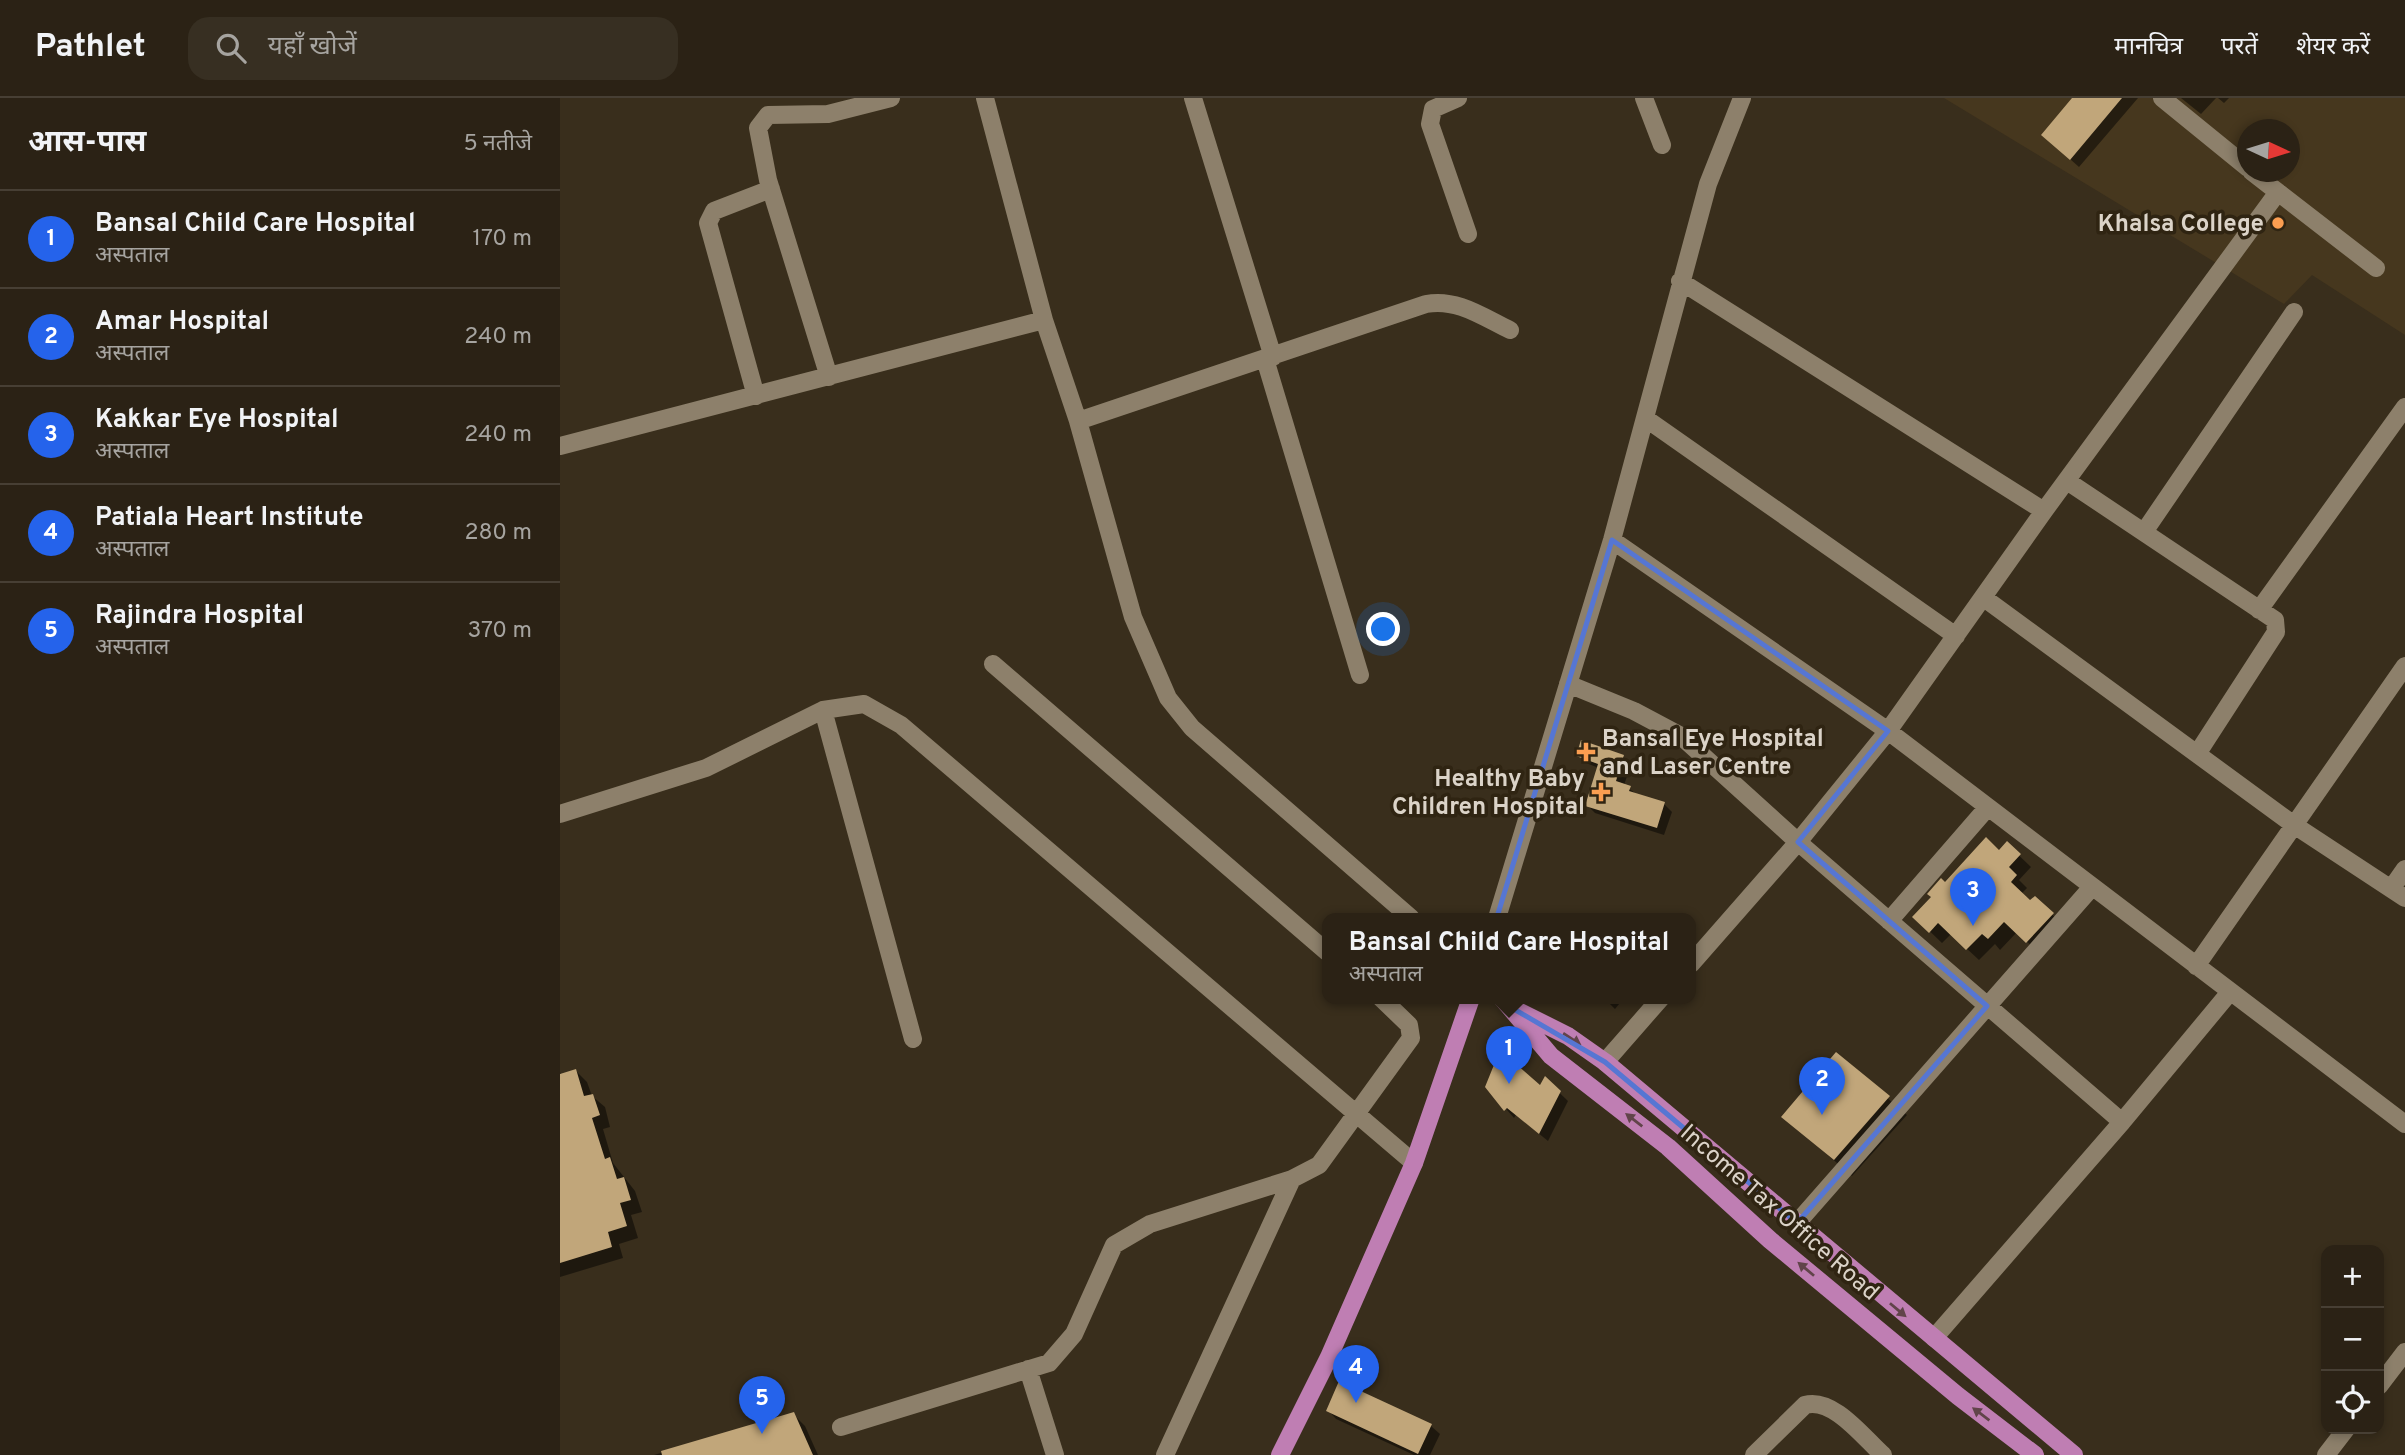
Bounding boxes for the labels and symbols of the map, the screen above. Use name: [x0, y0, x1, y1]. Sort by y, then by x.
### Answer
north arrow: [2237, 119, 2300, 182]
place label: Khalsa College: [2098, 210, 2264, 240]
marker: Khalsa College: [2270, 215, 2286, 231]
your location: [1366, 612, 1400, 646]
place label: Bansal Eye Hospital and Laser Centre: [1602, 725, 1824, 783]
marker: Bansal Eye Hospital and Laser Centre: [1576, 742, 1596, 762]
place label: Healthy Baby Children Hospital: [1392, 765, 1585, 823]
marker: Healthy Baby Children Hospital: [1591, 782, 1611, 802]
pin: 3: [1950, 868, 1996, 926]
pin: 1: [1486, 1026, 1532, 1084]
one-way arrow: [1562, 1033, 1582, 1046]
pin: 2: [1799, 1057, 1845, 1115]
one-way arrow: [1625, 1113, 1643, 1127]
street label: Income Tax Office Road: [1673, 1119, 1884, 1308]
one-way arrow: [1797, 1262, 1814, 1277]
one-way arrow: [1889, 1302, 1906, 1317]
pin: 4: [1333, 1345, 1379, 1403]
pin: 5: [739, 1376, 785, 1434]
one-way arrow: [1972, 1407, 1990, 1421]

